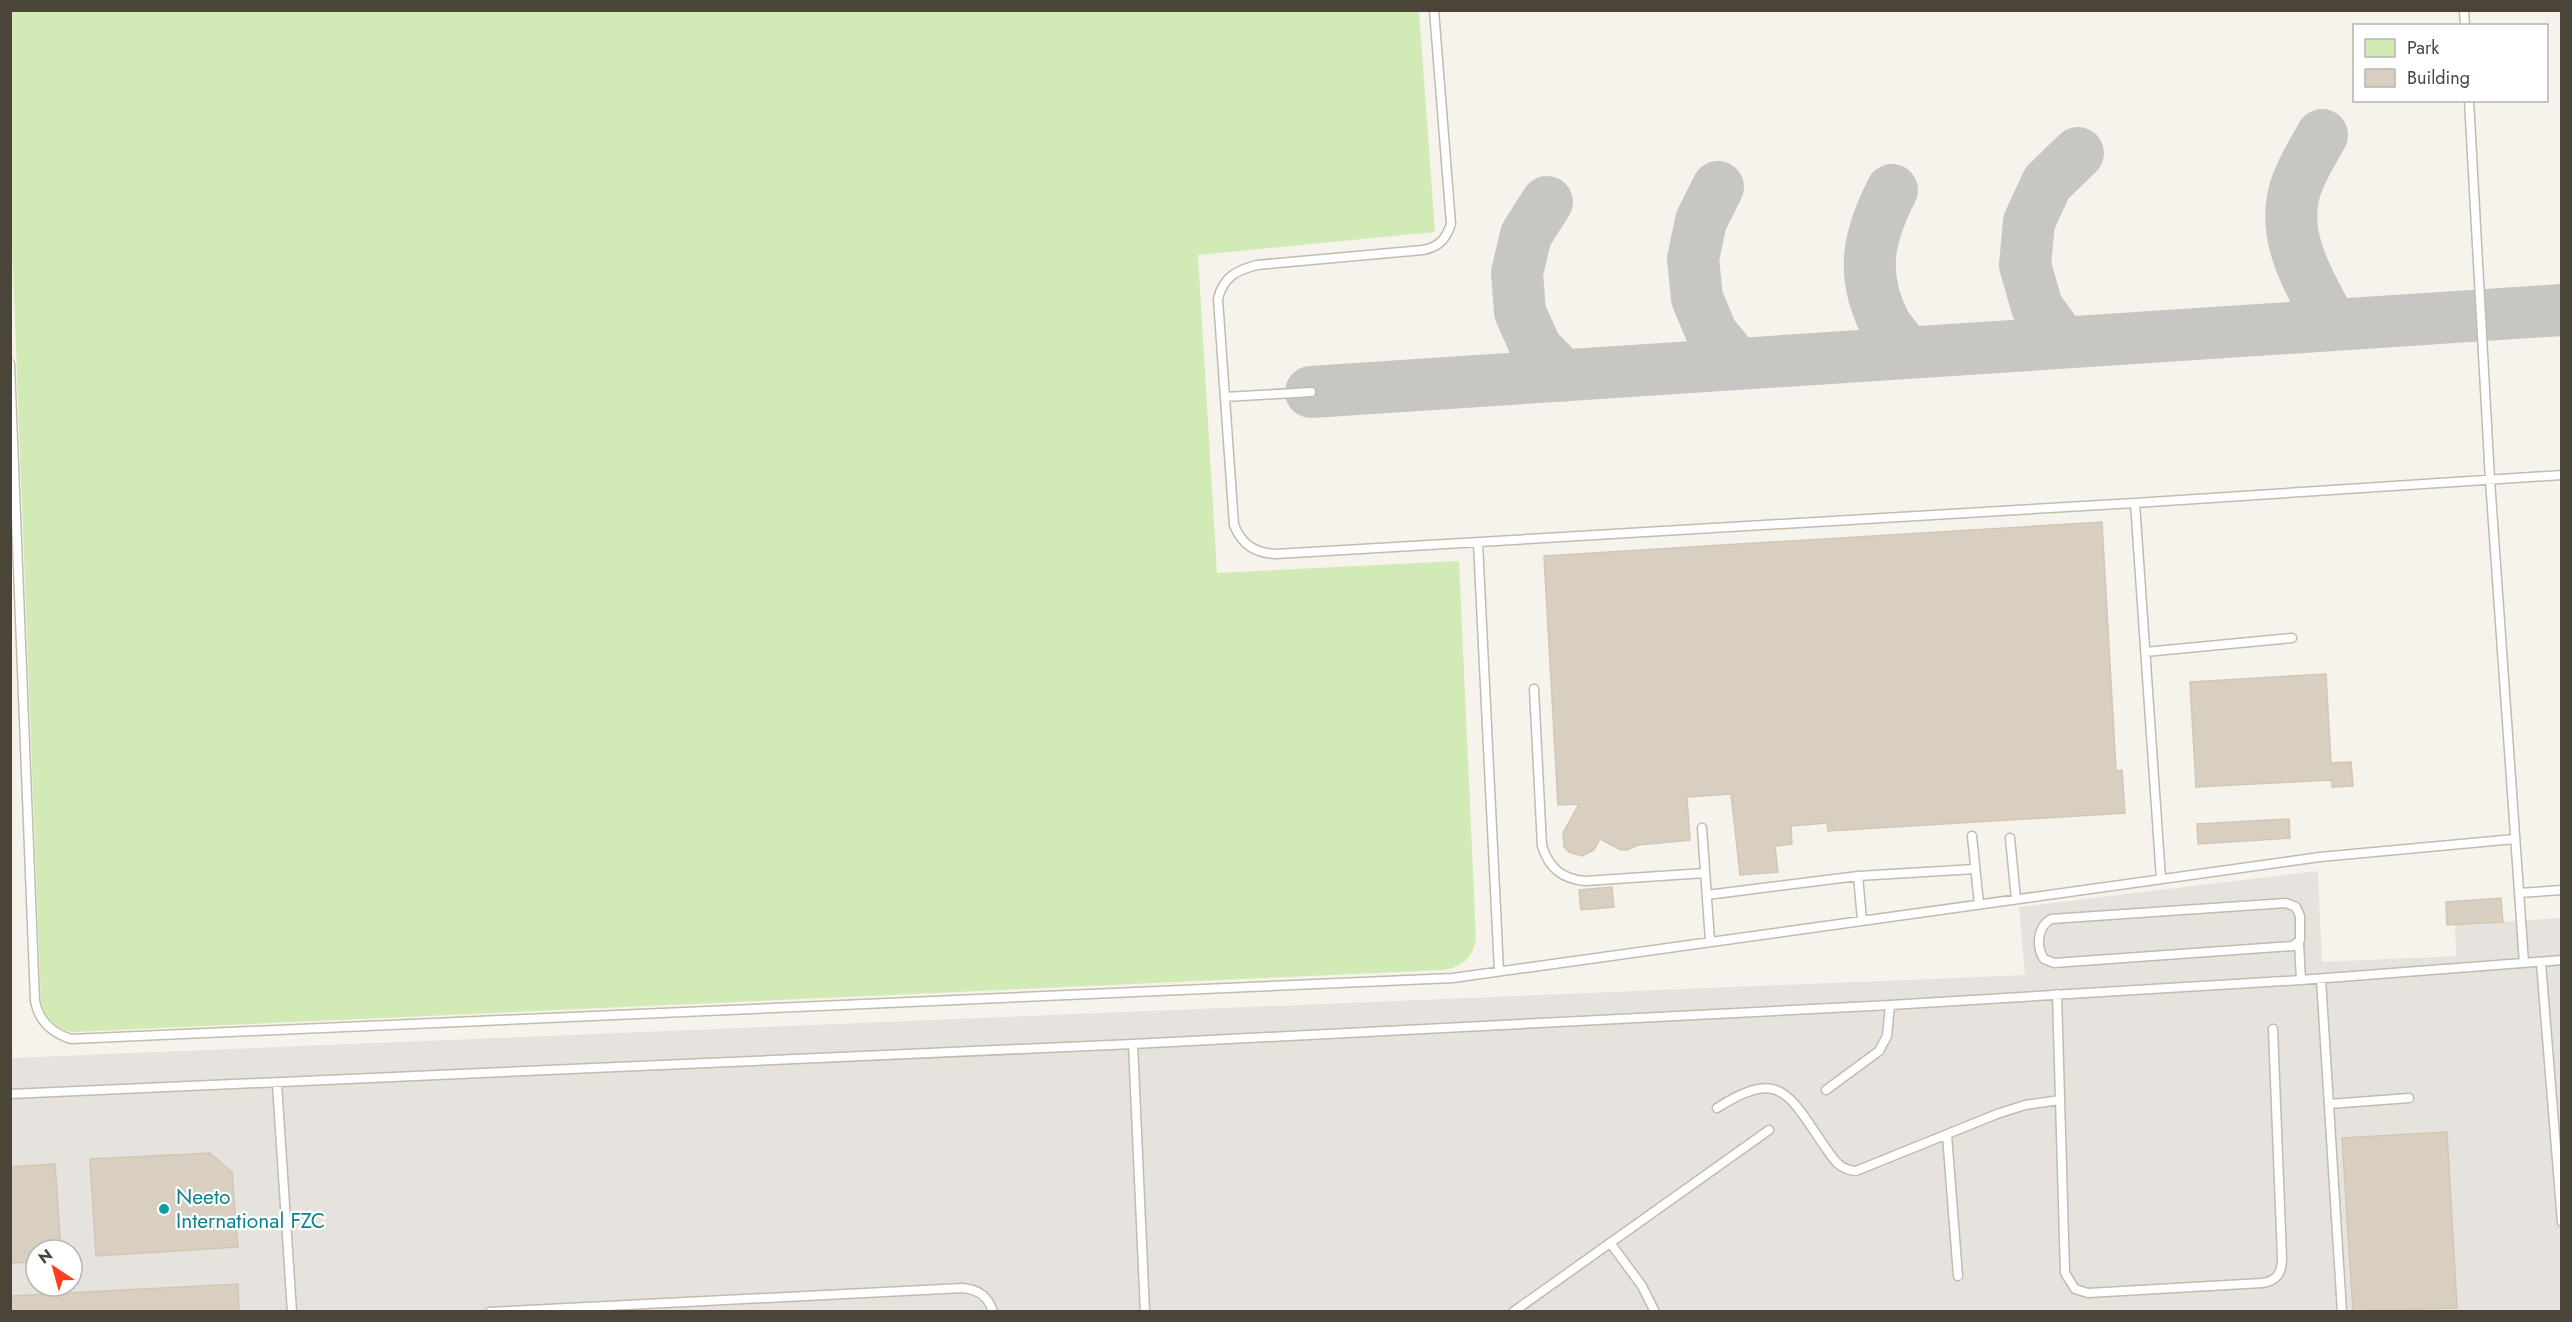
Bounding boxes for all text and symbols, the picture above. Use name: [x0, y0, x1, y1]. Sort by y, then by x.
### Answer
legend: [2353, 24, 2548, 102]
text: Park: [2407, 35, 2439, 61]
text: Building: [2407, 65, 2470, 91]
place label: Neeto International FZC: [176, 1182, 325, 1236]
marker: Neeto International FZC: [157, 1202, 171, 1216]
north arrow: [24, 1238, 84, 1298]
text: N: [34, 1243, 57, 1269]

